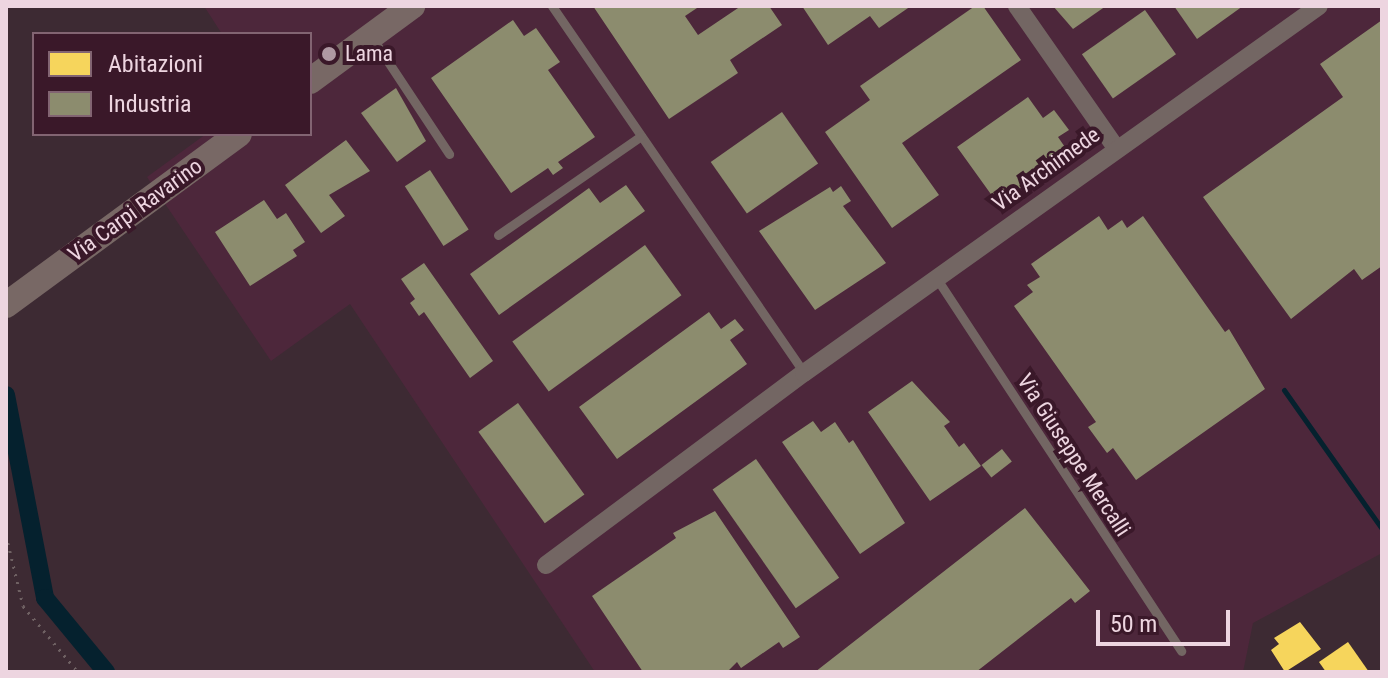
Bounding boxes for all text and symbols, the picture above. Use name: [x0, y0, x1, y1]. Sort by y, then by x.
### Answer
legend: [32, 32, 312, 136]
place label: Lama: [345, 41, 393, 67]
marker: Lama: [320, 45, 338, 63]
text: Abitazioni: [108, 50, 203, 78]
text: Industria: [108, 90, 192, 118]
street label: Via Archimede: [987, 121, 1105, 217]
street label: Via Carpi Ravarino: [63, 153, 207, 267]
street label: Via Giuseppe Mercalli: [1012, 369, 1136, 541]
scale bar: [1100, 594, 1234, 644]
text: 50 m: [1110, 610, 1157, 638]

